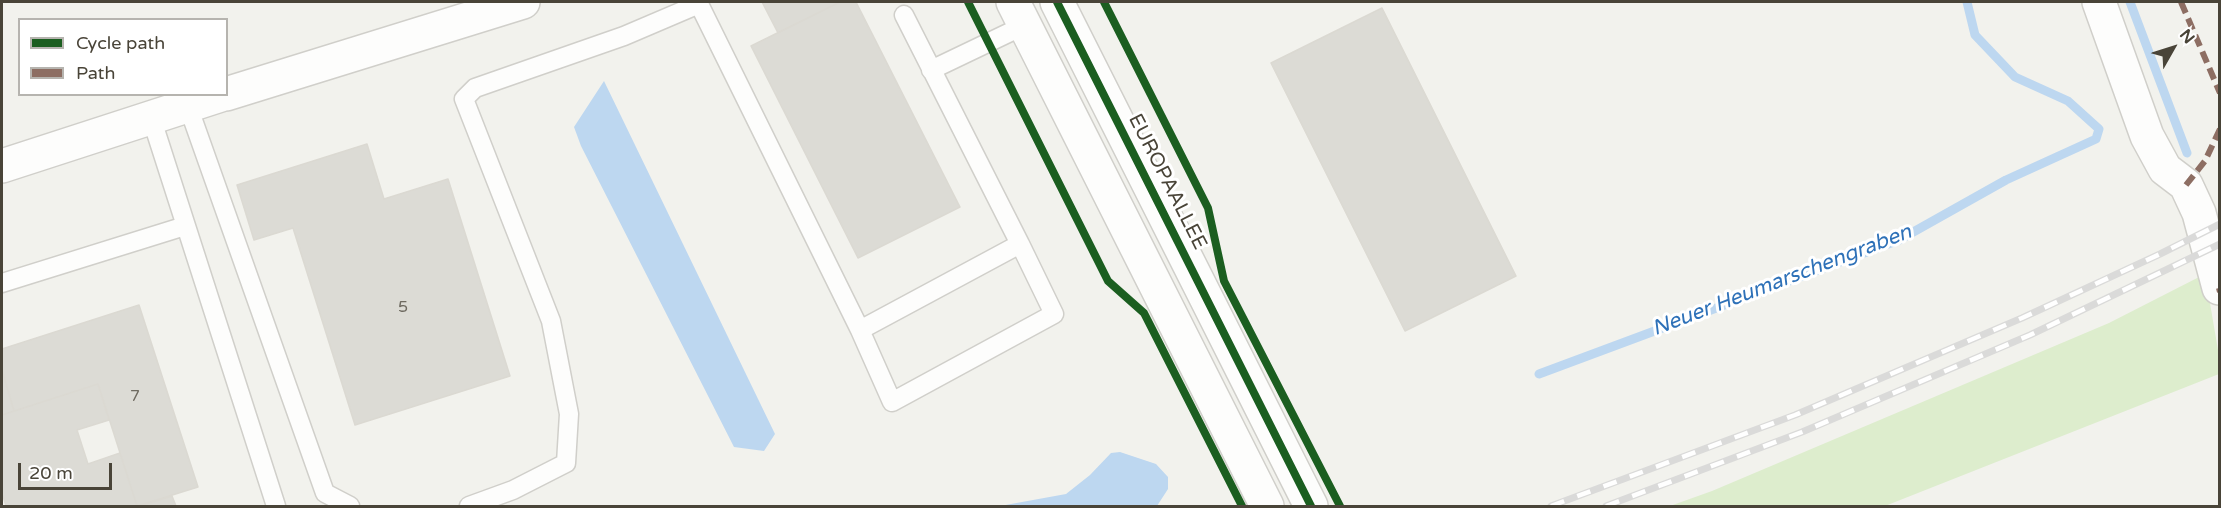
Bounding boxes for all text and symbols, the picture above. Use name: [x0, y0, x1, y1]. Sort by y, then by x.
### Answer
legend: [18, 18, 228, 96]
north arrow: [2143, 18, 2203, 78]
text: N: [2175, 25, 2199, 48]
text: Cycle path: [76, 32, 165, 54]
text: Path: [76, 62, 115, 84]
street label: EUROPAALLEE: [1122, 110, 1212, 254]
water label: Neuer Heumarschengraben: [1649, 220, 1915, 342]
house number: 5: [398, 298, 408, 318]
house number: 7: [130, 387, 140, 407]
scale bar: [21, 451, 116, 489]
text: 20 m: [29, 462, 73, 484]

